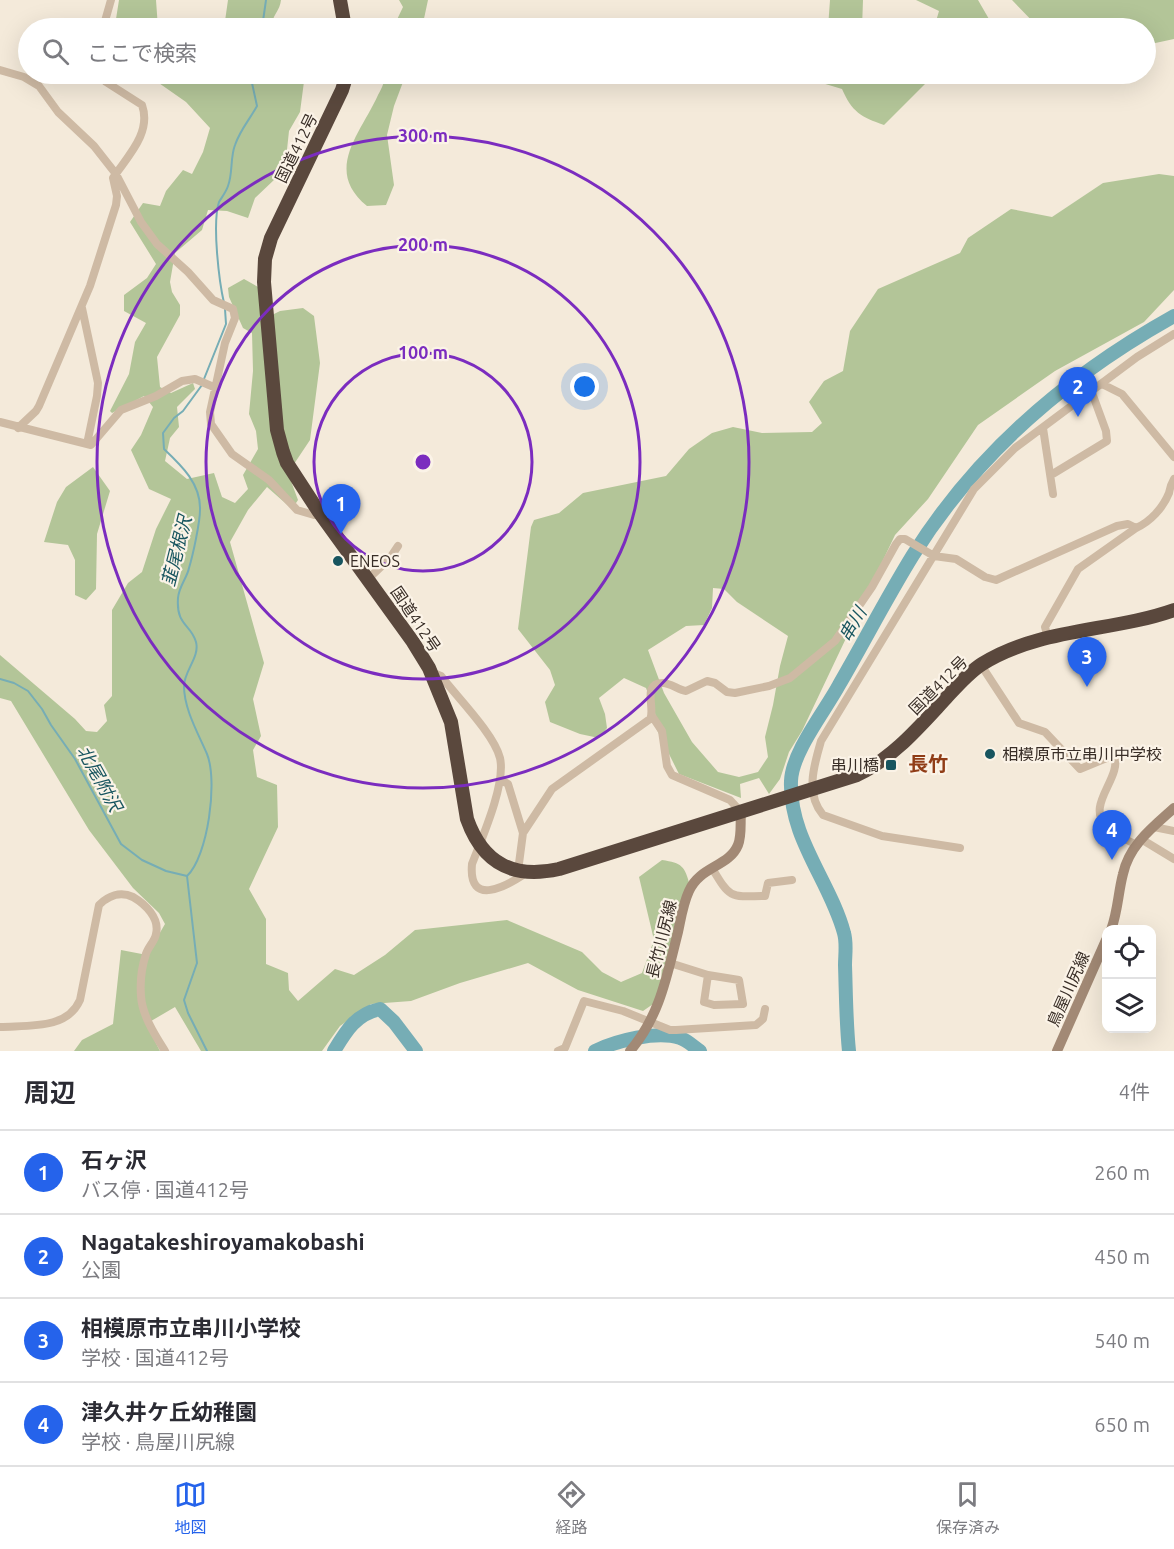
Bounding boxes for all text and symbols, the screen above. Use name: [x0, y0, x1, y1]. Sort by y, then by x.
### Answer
search box: [18, 18, 1156, 84]
icon: search: [39, 35, 72, 68]
text: ここで検索: [87, 40, 197, 65]
street label: 国道412号: [271, 110, 321, 186]
text: 300 m: [398, 125, 448, 145]
text: 200 m: [398, 234, 448, 254]
text: 100 m: [398, 342, 448, 362]
pin: 2: [1058, 368, 1098, 417]
your location: [570, 372, 599, 401]
centre of rings: [413, 452, 433, 472]
pin: 1: [322, 484, 360, 534]
water label: 韮尾根沢: [158, 512, 195, 588]
place label: ENEOS: [350, 552, 400, 570]
marker: ENEOS: [331, 554, 345, 568]
street label: 国道412号: [388, 583, 444, 655]
water label: 串川: [834, 602, 871, 645]
pin: 3: [1068, 638, 1106, 687]
street label: 国道412号: [905, 652, 971, 718]
water label: 北尾附沢: [74, 742, 127, 816]
place label: 相模原市立串川中学校: [1002, 745, 1162, 763]
marker: 相模原市立串川中学校: [983, 747, 997, 761]
district label: 長竹: [908, 752, 948, 775]
place label: 串川橋: [831, 756, 879, 774]
marker: 串川橋: [884, 758, 898, 772]
pin: 4: [1092, 810, 1132, 860]
street label: 長竹川尻線: [643, 898, 679, 980]
map controls: [1102, 925, 1156, 1033]
button: locate: [1102, 925, 1156, 979]
street label: 鳥屋川尻線: [1044, 949, 1092, 1029]
button: layers: [1102, 979, 1156, 1033]
text: 周辺: [24, 1078, 76, 1107]
text: 4件: [1119, 1080, 1150, 1103]
text: 石ヶ沢: [81, 1147, 147, 1172]
text: 1: [38, 1161, 49, 1184]
text: 260 m: [1094, 1161, 1150, 1184]
text: バス停 · 国道412号: [81, 1178, 249, 1201]
text: Nagatakeshiroyamakobashi: [81, 1229, 365, 1254]
text: 2: [38, 1245, 49, 1268]
text: 450 m: [1094, 1245, 1150, 1268]
text: 公園: [81, 1258, 121, 1281]
text: 相模原市立串川小学校: [81, 1315, 301, 1340]
text: 3: [38, 1329, 49, 1352]
text: 540 m: [1094, 1329, 1150, 1352]
text: 学校 · 国道412号: [81, 1346, 229, 1369]
text: 津久井ケ丘幼稚園: [81, 1399, 257, 1424]
text: 4: [38, 1413, 49, 1436]
text: 650 m: [1094, 1413, 1150, 1436]
text: 学校 · 鳥屋川尻線: [81, 1430, 235, 1453]
tab: 地図: [174, 1478, 207, 1538]
tab: 経路: [555, 1478, 588, 1538]
tab: 保存済み: [936, 1478, 1000, 1538]

